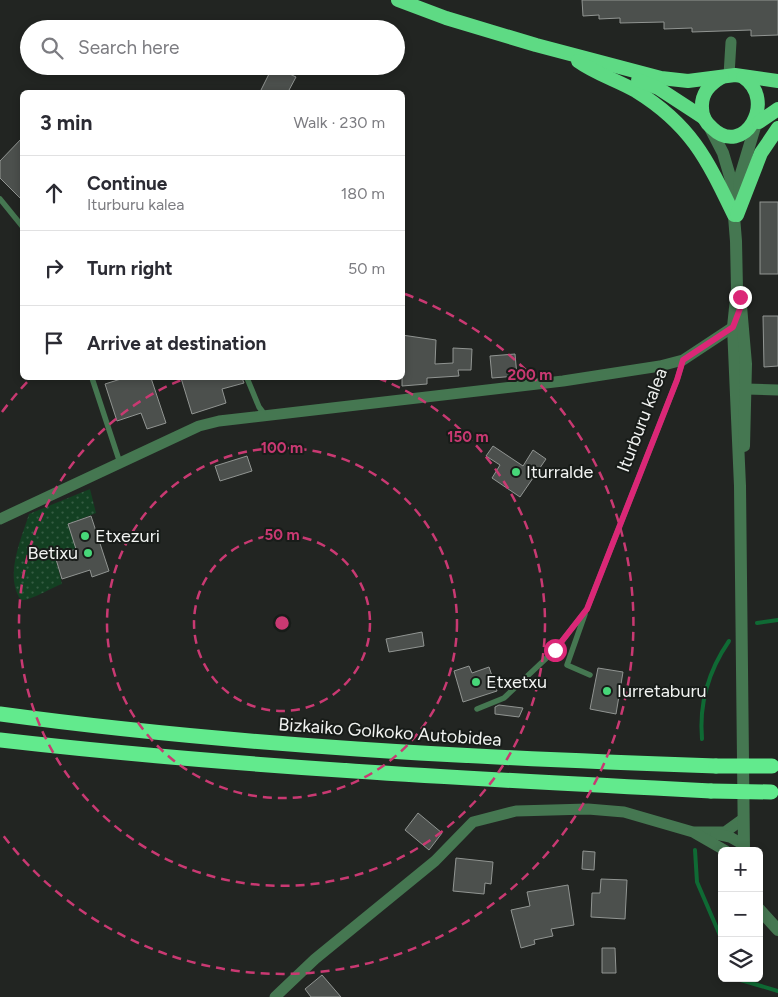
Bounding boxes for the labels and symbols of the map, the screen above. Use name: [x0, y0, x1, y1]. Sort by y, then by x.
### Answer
route end: [729, 286, 752, 309]
street label: Iturburu kalea: [612, 365, 672, 475]
text: 200 m: [508, 366, 552, 384]
text: 150 m: [447, 428, 489, 446]
text: 100 m: [261, 439, 303, 457]
place label: Iturralde: [526, 461, 594, 483]
marker: Iturralde: [510, 466, 522, 478]
place label: Etxezuri: [95, 525, 160, 547]
text: 50 m: [264, 526, 300, 544]
marker: Etxezuri: [79, 530, 91, 542]
place label: Betixu: [28, 542, 78, 564]
marker: Betixu: [82, 547, 94, 559]
centre of rings: [273, 614, 291, 632]
route start: [544, 639, 567, 662]
place label: Etxetxu: [486, 671, 547, 693]
marker: Etxetxu: [470, 676, 482, 688]
place label: Iurretaburu: [617, 680, 707, 702]
marker: Iurretaburu: [601, 685, 613, 697]
street label: Bizkaiko Golkoko Autobidea: [278, 713, 502, 751]

